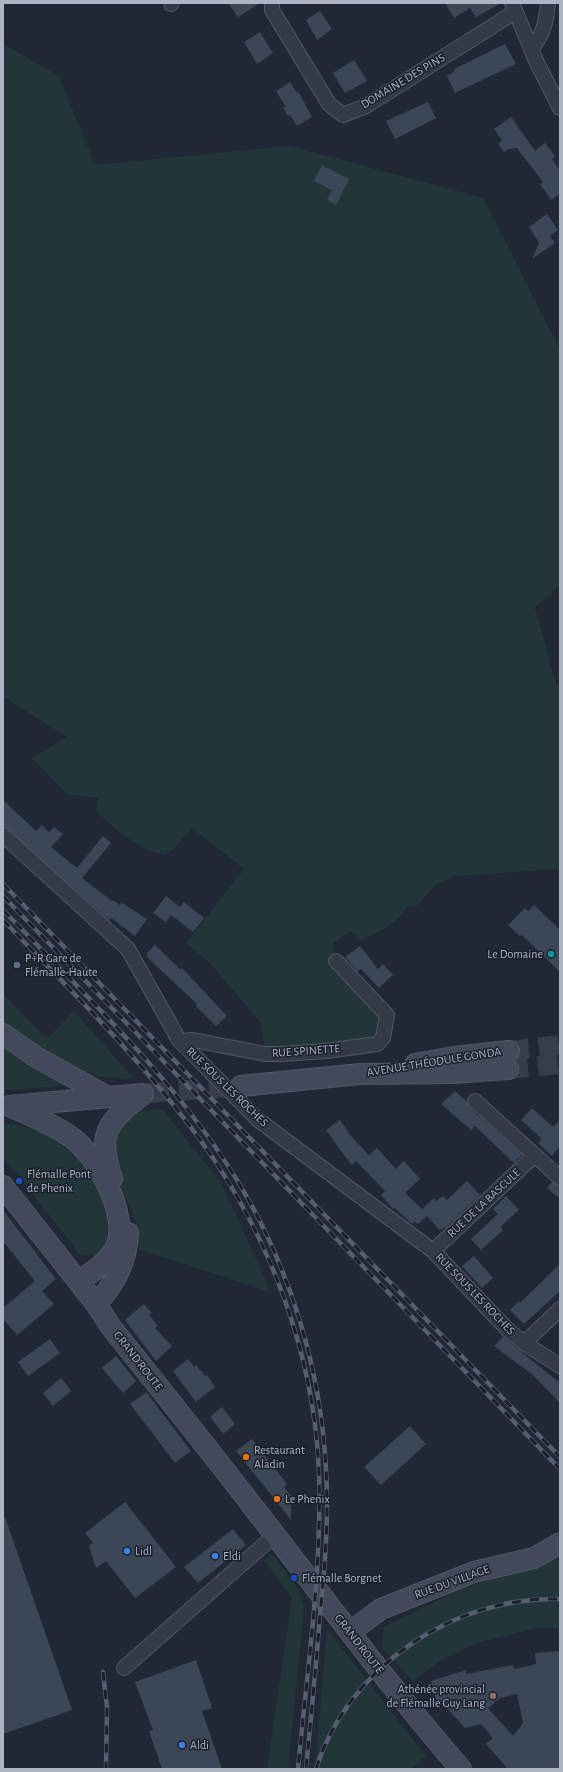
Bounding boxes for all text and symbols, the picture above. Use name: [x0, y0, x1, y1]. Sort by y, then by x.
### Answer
street label: DOMAINE DES PINS: [358, 50, 448, 112]
place label: Le Domaine: [487, 947, 543, 961]
marker: Le Domaine: [546, 949, 556, 959]
place label: P+R Gare de Flémalle-Haute: [25, 951, 97, 979]
marker: P+R Gare de Flémalle-Haute: [12, 960, 22, 970]
street label: RUE SPINETTE: [271, 1041, 341, 1061]
street label: RUE SOUS LES ROCHES: [183, 1044, 271, 1130]
street label: AVENUE THÉODULE GONDA: [366, 1044, 502, 1080]
street label: RUE DE LA BASCULE: [444, 1165, 524, 1241]
place label: Flémalle Pont de Phenix: [27, 1167, 91, 1195]
marker: Flémalle Pont de Phenix: [14, 1176, 24, 1186]
street label: RUE SOUS LES ROCHES: [432, 1250, 518, 1338]
street label: GRAND'ROUTE: [110, 1328, 166, 1394]
place label: Restaurant Aladin: [254, 1443, 305, 1471]
marker: Restaurant Aladin: [241, 1452, 251, 1462]
place label: Le Phenix: [285, 1492, 330, 1506]
marker: Le Phenix: [272, 1494, 282, 1504]
place label: Lidl: [135, 1544, 152, 1558]
marker: Lidl: [122, 1546, 132, 1556]
place label: Eldi: [223, 1549, 241, 1563]
marker: Eldi: [210, 1551, 220, 1561]
street label: RUE DU VILLAGE: [413, 1562, 491, 1602]
place label: Flémalle Borgnet: [302, 1571, 382, 1585]
marker: Flémalle Borgnet: [289, 1573, 299, 1583]
street label: GRAND'ROUTE: [331, 1611, 387, 1677]
place label: Athénée provincial de Flémalle Guy Lang: [387, 1682, 485, 1710]
marker: Athénée provincial de Flémalle Guy Lang: [488, 1691, 498, 1701]
place label: Aldi: [190, 1738, 209, 1752]
marker: Aldi: [177, 1740, 187, 1750]

